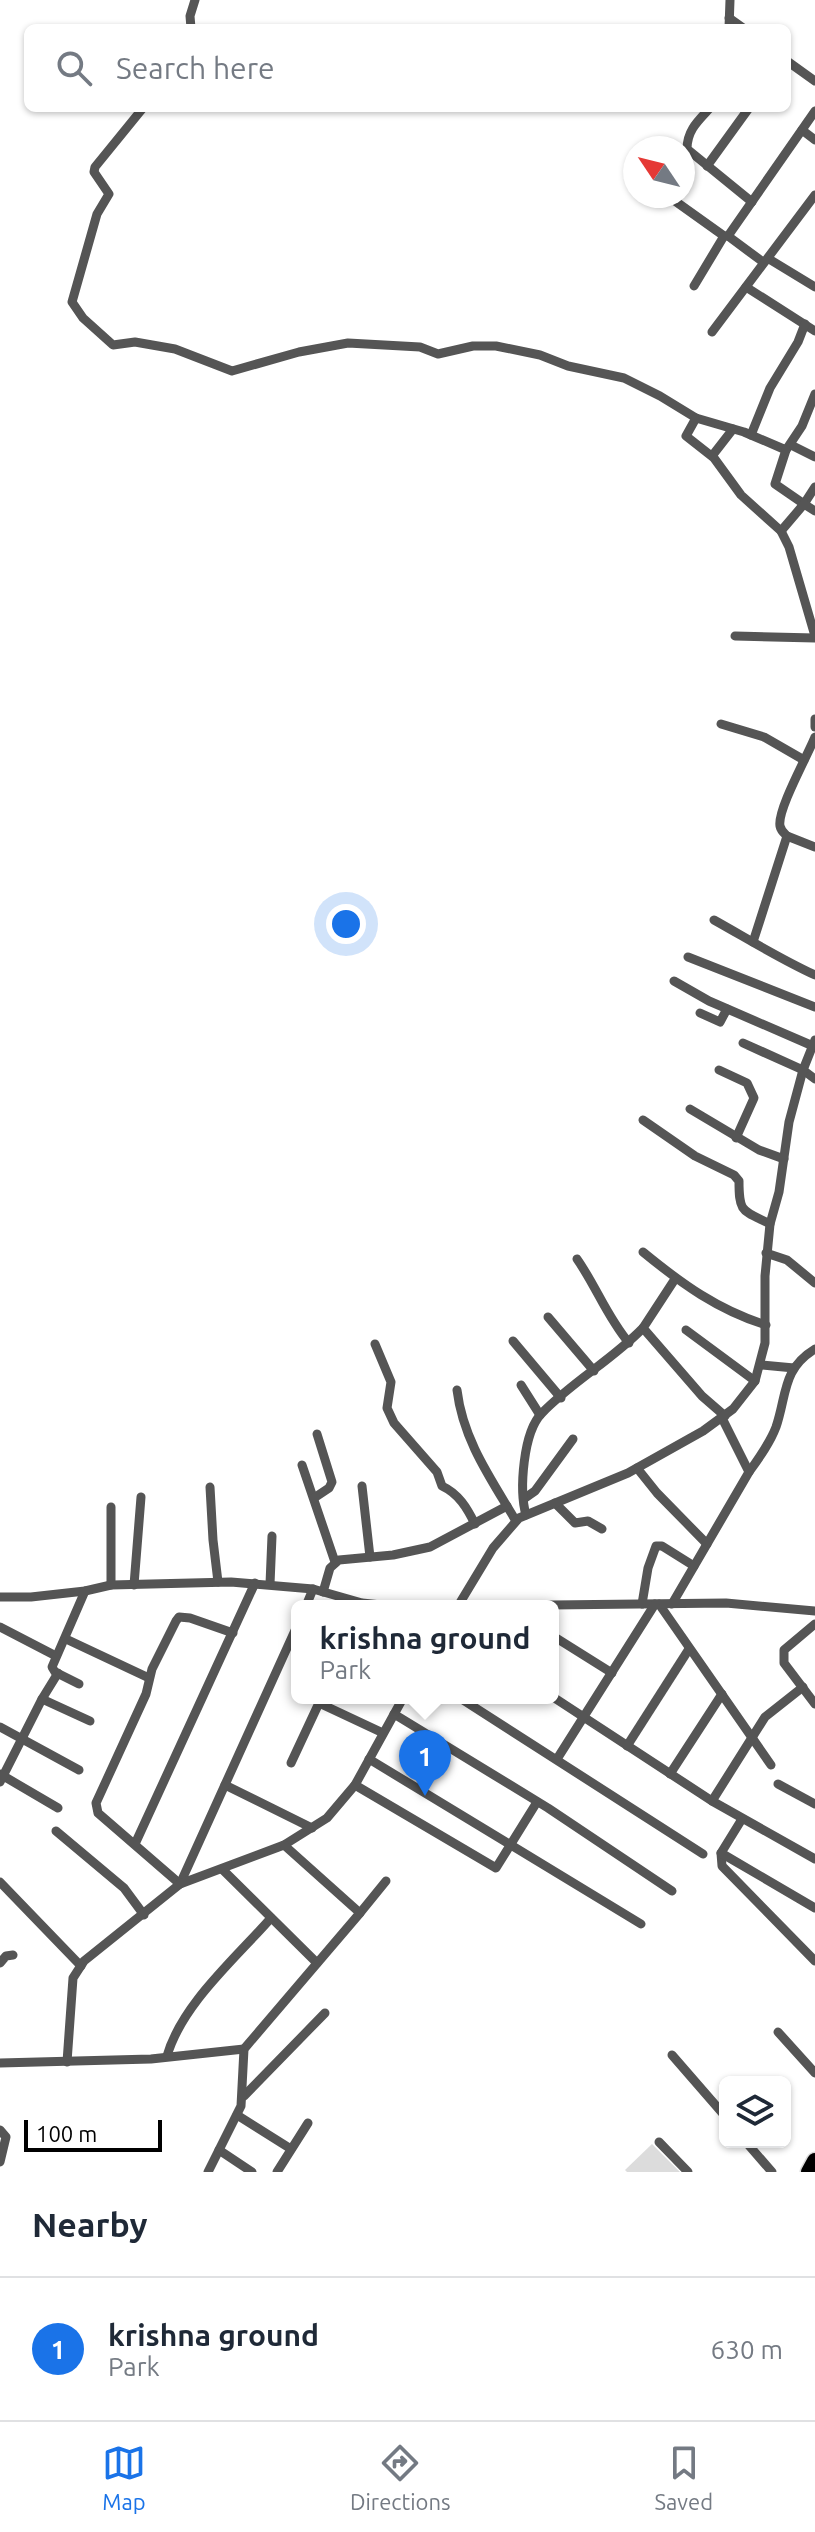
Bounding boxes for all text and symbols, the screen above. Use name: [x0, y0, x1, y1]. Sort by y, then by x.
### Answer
search box: [24, 24, 791, 112]
icon: search: [52, 46, 96, 90]
text: Search here: [116, 51, 275, 85]
north arrow: [623, 136, 695, 208]
your location: [326, 904, 366, 944]
popup: [291, 1600, 559, 1704]
text: krishna ground: [319, 1621, 531, 1655]
text: Park: [319, 1655, 371, 1684]
pin: 1: [399, 1730, 451, 1796]
map controls: [719, 2076, 791, 2148]
button: layers: [719, 2076, 791, 2148]
scale bar: [24, 2116, 162, 2152]
text: 100 m: [36, 2121, 97, 2146]
text: Nearby: [32, 2205, 147, 2243]
text: krishna ground: [108, 2318, 319, 2352]
text: 1: [51, 2335, 65, 2364]
text: 630 m: [711, 2335, 783, 2364]
text: Park: [108, 2352, 160, 2381]
tab: Map: [102, 2441, 146, 2514]
tab: Directions: [350, 2441, 451, 2514]
tab: Saved: [654, 2441, 713, 2514]

